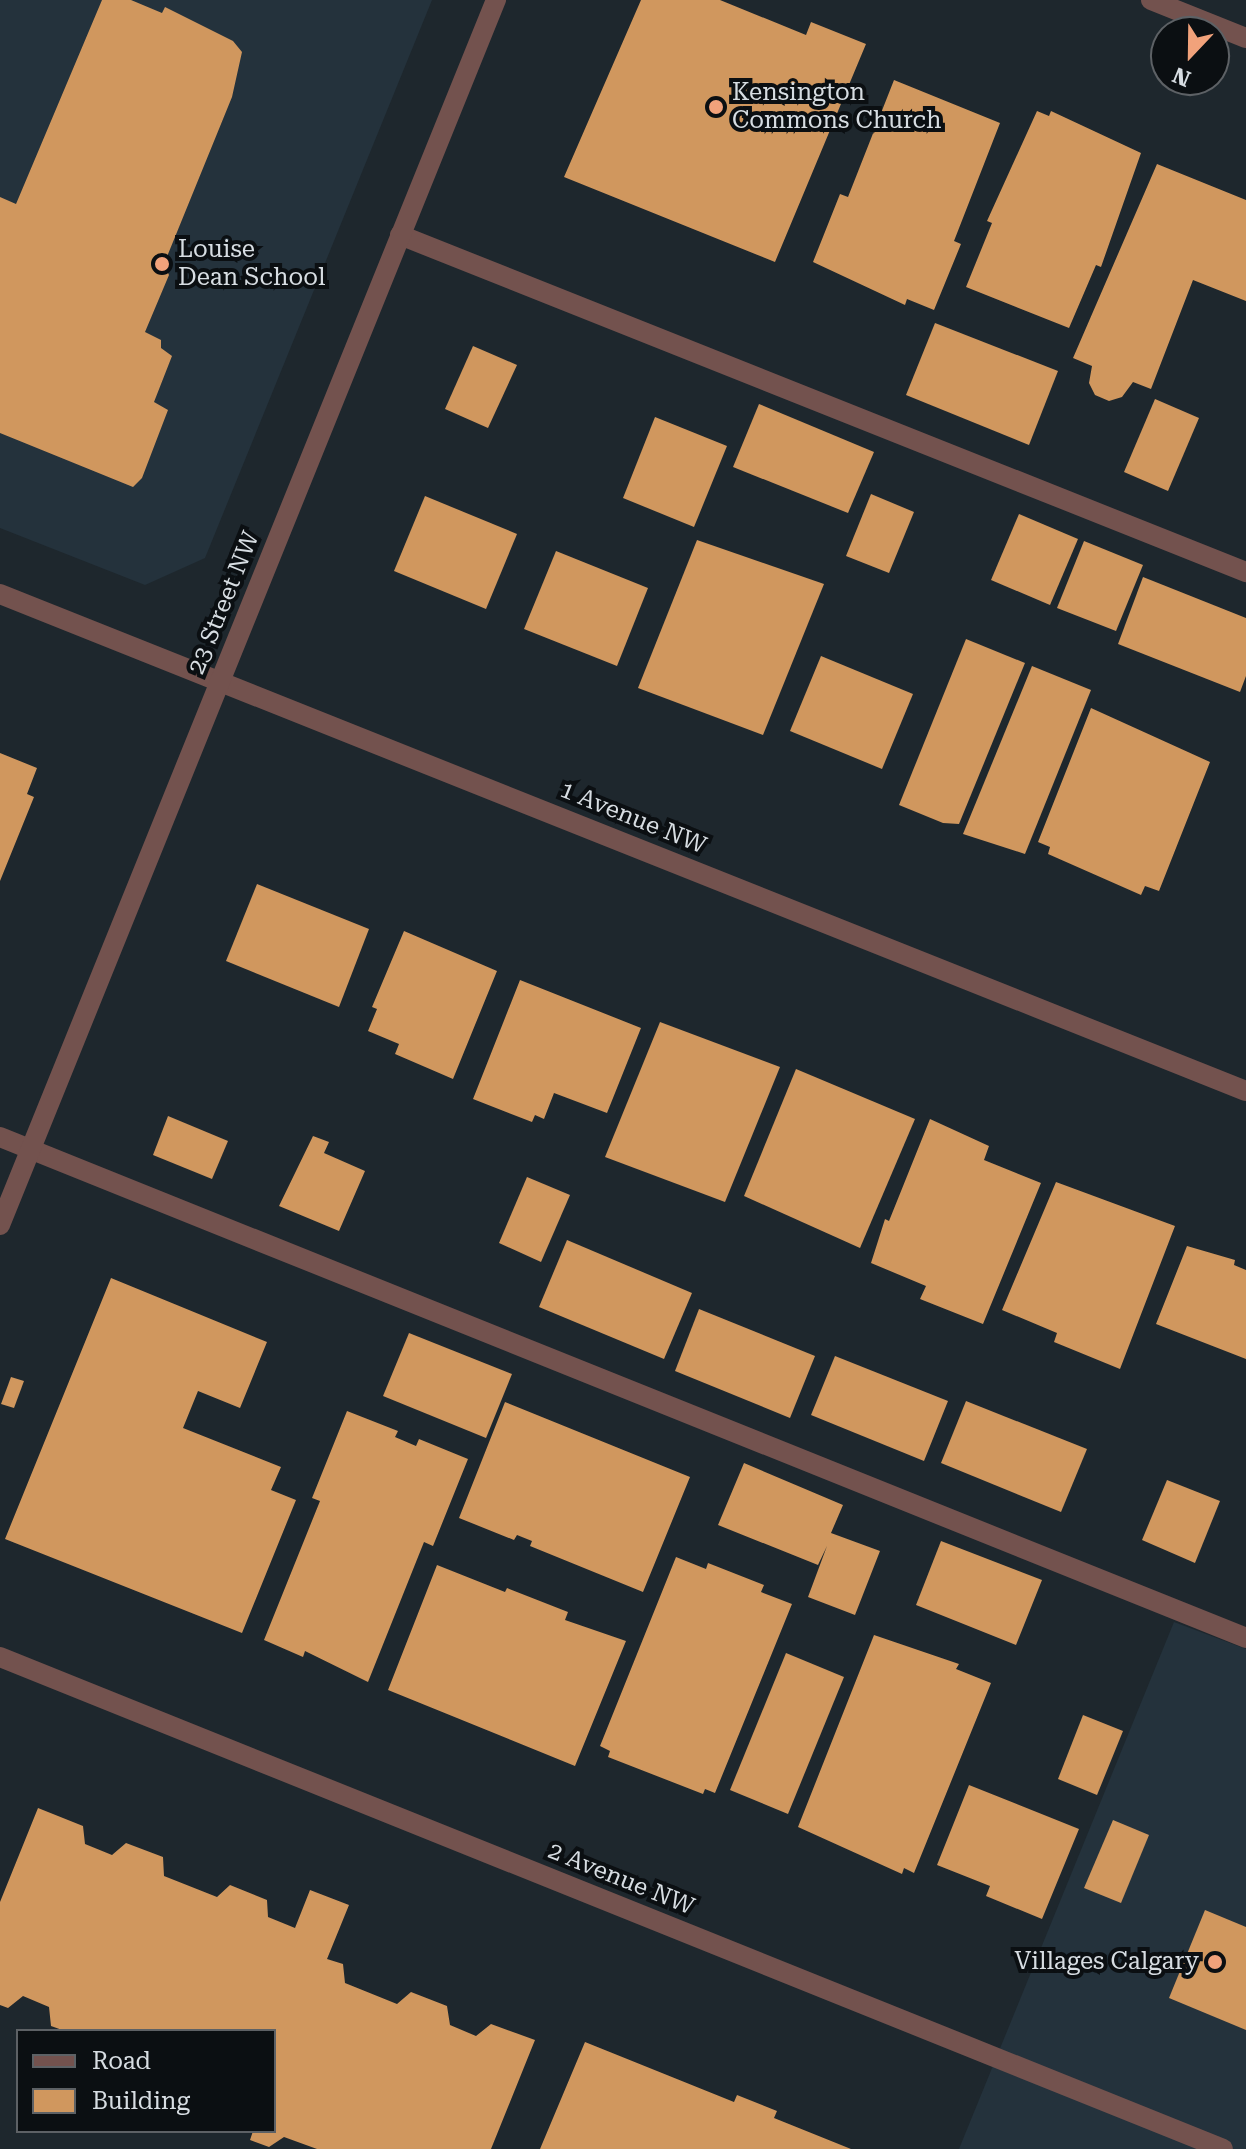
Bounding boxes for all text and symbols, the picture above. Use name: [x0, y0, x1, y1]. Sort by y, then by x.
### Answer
north arrow: [1150, 16, 1230, 96]
text: N: [1169, 62, 1194, 92]
place label: Kensington Commons Church: [732, 79, 942, 135]
marker: Kensington Commons Church: [707, 98, 725, 116]
place label: Louise Dean School: [178, 236, 325, 292]
marker: Louise Dean School: [153, 255, 171, 273]
street label: 23 Street NW: [182, 527, 266, 679]
street label: 1 Avenue NW: [556, 776, 710, 860]
street label: 2 Avenue NW: [544, 1837, 698, 1921]
place label: Villages Calgary: [1015, 1948, 1199, 1976]
marker: Villages Calgary: [1206, 1953, 1224, 1971]
legend: [16, 2029, 276, 2133]
text: Road: [92, 2047, 151, 2075]
text: Building: [92, 2087, 190, 2115]

